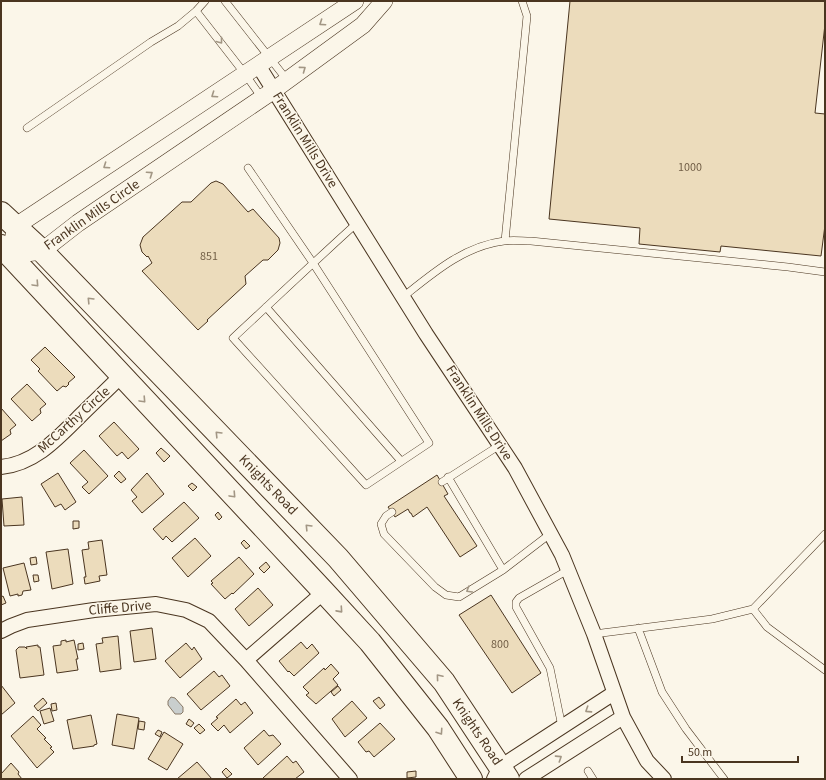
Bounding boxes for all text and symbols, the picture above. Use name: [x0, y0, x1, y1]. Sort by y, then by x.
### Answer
one-way arrow: [319, 18, 326, 26]
one-way arrow: [215, 37, 222, 44]
one-way arrow: [299, 67, 306, 74]
street label: Franklin Mills Drive: [267, 88, 343, 192]
one-way arrow: [211, 90, 218, 97]
house number: 1000: [678, 159, 702, 176]
one-way arrow: [103, 162, 110, 169]
one-way arrow: [146, 171, 153, 179]
street label: Franklin Mills Circle: [40, 174, 144, 256]
house number: 851: [200, 248, 218, 265]
one-way arrow: [32, 279, 39, 287]
one-way arrow: [87, 297, 95, 305]
street label: Franklin Mills Drive: [441, 361, 517, 465]
street label: McCarthy Circle: [33, 382, 115, 458]
one-way arrow: [139, 395, 146, 403]
one-way arrow: [215, 431, 223, 439]
street label: Knights Road: [234, 450, 302, 520]
one-way arrow: [228, 490, 235, 498]
one-way arrow: [305, 524, 313, 532]
one-way arrow: [466, 586, 473, 593]
street label: Cliffe Drive: [88, 595, 152, 621]
one-way arrow: [336, 605, 343, 613]
house number: 800: [491, 636, 509, 653]
one-way arrow: [437, 675, 444, 682]
street label: Knights Road: [447, 694, 507, 770]
one-way arrow: [585, 705, 592, 713]
one-way arrow: [436, 727, 443, 734]
scale bar: [682, 738, 798, 764]
text: 50 m: [688, 744, 712, 761]
one-way arrow: [555, 755, 562, 763]

